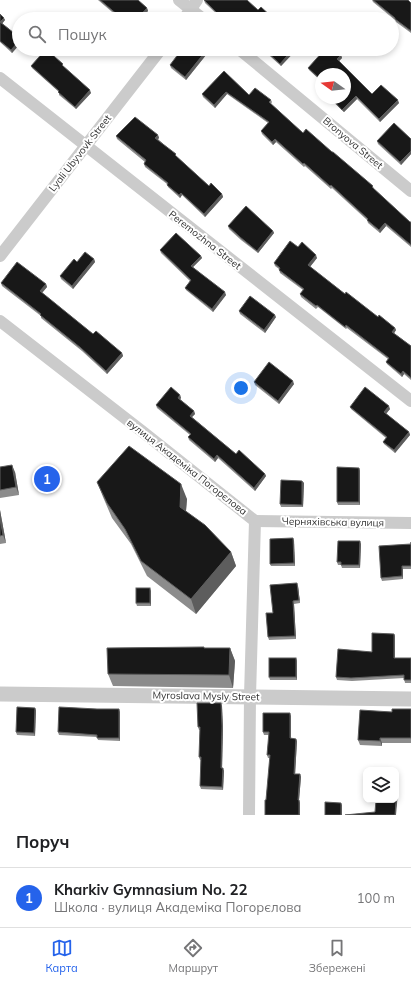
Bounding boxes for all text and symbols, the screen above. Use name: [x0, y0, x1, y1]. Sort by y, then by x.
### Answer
search box: [12, 12, 399, 56]
icon: search: [26, 23, 48, 45]
text: Пошук: [58, 25, 107, 44]
north arrow: [315, 68, 351, 104]
street label: Lyali Ubyvovk Street: [46, 112, 114, 194]
street label: Bronyova Street: [320, 114, 386, 172]
street label: Peremozhna Street: [166, 208, 244, 273]
your location: [231, 378, 251, 398]
street label: вулиця Академіка Погорєлова: [124, 416, 250, 518]
pin: 1: [34, 464, 60, 494]
street label: Черняхівська вулиця: [282, 515, 384, 529]
street label: Myroslava Mysly Street: [152, 689, 260, 703]
map controls: [363, 767, 399, 803]
button: layers: [363, 767, 399, 803]
text: Поруч: [16, 831, 69, 852]
text: Kharkiv Gymnasium No. 22: [54, 880, 248, 899]
text: 1: [25, 890, 33, 906]
text: 100 m: [357, 890, 395, 906]
text: Школа · вулиця Академіка Погорєлова: [54, 899, 301, 915]
tab: Карта: [45, 937, 78, 975]
tab: Маршрут: [169, 937, 218, 975]
tab: Збережені: [309, 937, 366, 975]

